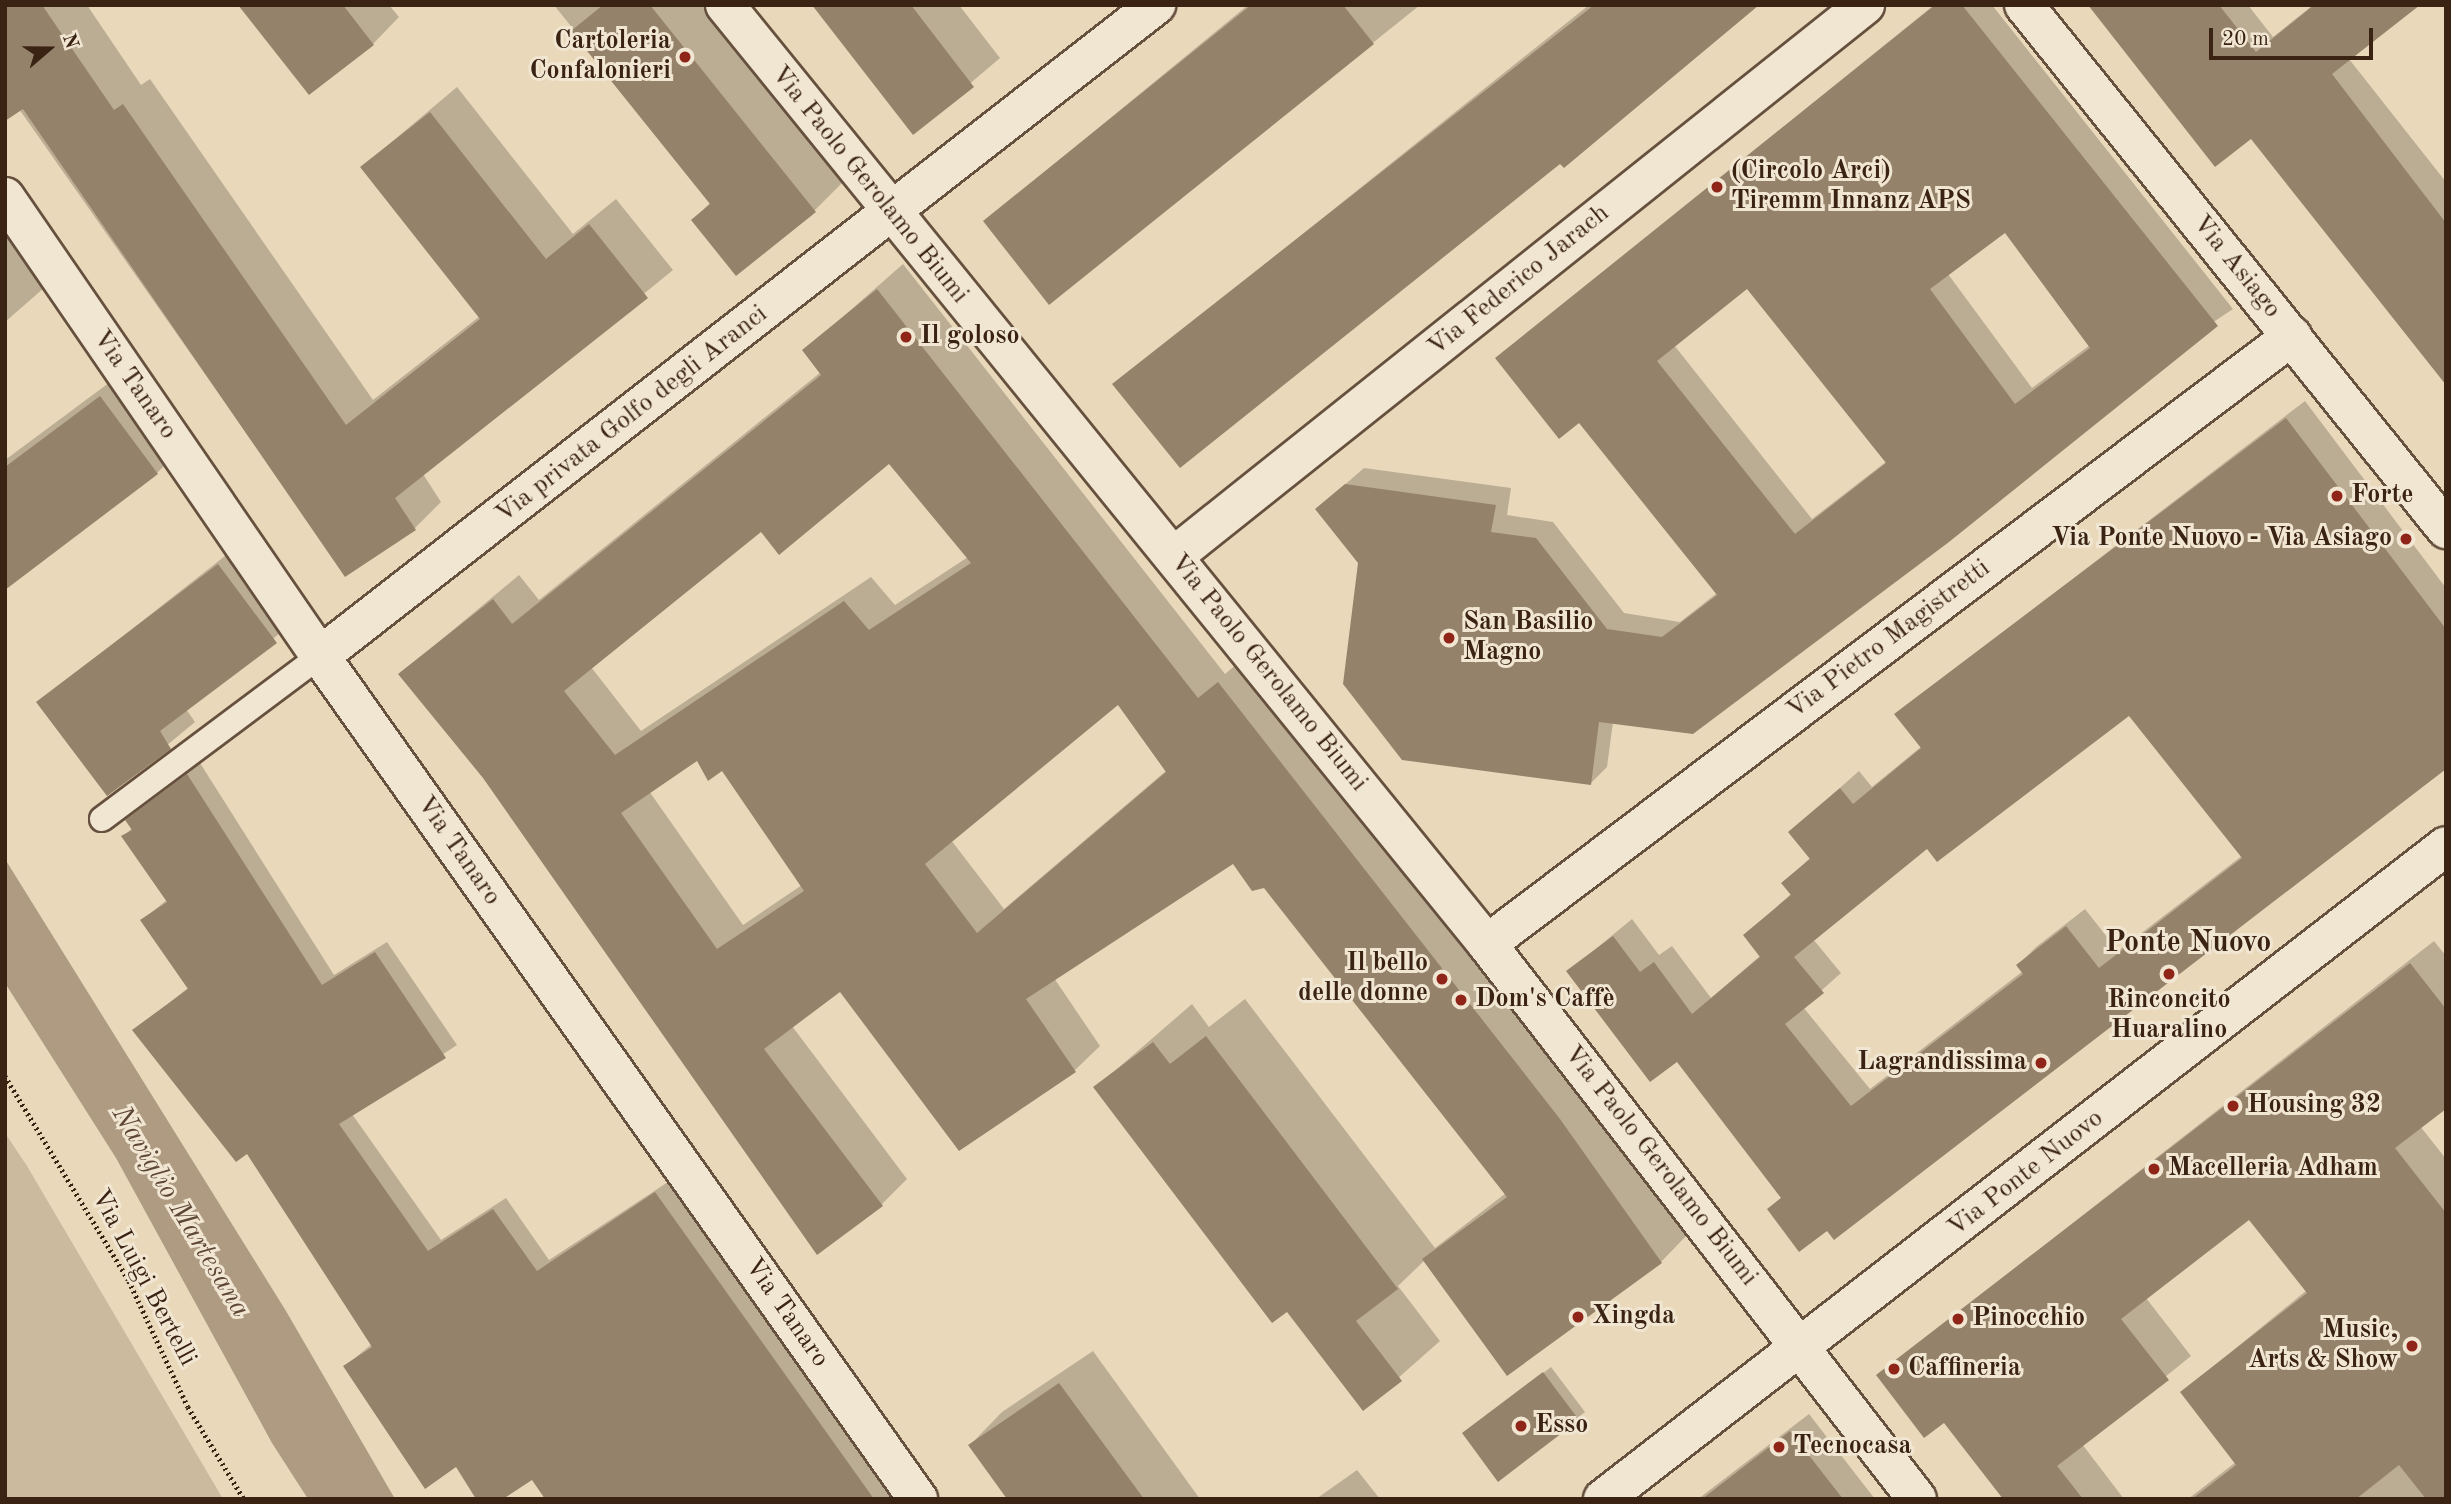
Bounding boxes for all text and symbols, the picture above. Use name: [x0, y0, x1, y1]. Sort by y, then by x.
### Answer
north arrow: [14, 14, 84, 84]
scale bar: [2213, 14, 2378, 58]
place label: Cartoleria Confalonieri: [529, 26, 671, 88]
text: 20 m: [2222, 29, 2269, 50]
text: N: [58, 32, 81, 52]
marker: Cartoleria Confalonieri: [677, 49, 693, 65]
street label: Via Paolo Gerolamo Biumi: [763, 60, 975, 310]
place label: (Circolo Arci) Tiremm Innanz APS: [1731, 156, 1971, 218]
marker: (Circolo Arci) Tiremm Innanz APS: [1709, 179, 1725, 195]
street label: Via Federico Jarach: [1422, 198, 1616, 364]
street label: Via Asiago: [2185, 209, 2287, 325]
street label: Via privata Golfo degli Aranci: [490, 299, 774, 531]
place label: Il goloso: [920, 321, 1020, 353]
street label: Via Tanaro: [85, 324, 183, 446]
marker: Il goloso: [898, 329, 914, 345]
place label: Forte: [2351, 480, 2413, 512]
marker: Forte: [2329, 488, 2345, 504]
place label: Via Ponte Nuovo - Via Asiago: [2051, 523, 2392, 555]
marker: Via Ponte Nuovo - Via Asiago: [2398, 531, 2414, 547]
street label: Via Paolo Gerolamo Biumi: [1162, 548, 1374, 798]
street label: Via Pietro Magistretti: [1781, 553, 1997, 727]
place label: San Basilio Magno: [1463, 607, 1593, 668]
marker: San Basilio Magno: [1441, 630, 1457, 646]
street label: Via Tanaro: [409, 790, 507, 912]
district label: Ponte Nuovo: [2105, 925, 2271, 961]
place label: Il bello delle donne: [1298, 948, 1428, 1010]
marker: Rinconcito Huaralino: [2161, 966, 2177, 982]
marker: Il bello delle donne: [1434, 971, 1450, 987]
place label: Dom's Caffè: [1475, 984, 1615, 1016]
place label: Rinconcito Huaralino: [2107, 985, 2231, 1046]
marker: Dom's Caffè: [1453, 992, 1469, 1008]
street label: Via Paolo Gerolamo Biumi: [1556, 1039, 1764, 1293]
place label: Lagrandissima: [1857, 1047, 2027, 1079]
marker: Lagrandissima: [2033, 1055, 2049, 1071]
place label: Housing 32: [2247, 1090, 2381, 1122]
marker: Housing 32: [2225, 1098, 2241, 1114]
water label: Naviglio Martesana: [104, 1100, 256, 1324]
street label: Via Ponte Nuovo: [1942, 1104, 2110, 1244]
place label: Macelleria Adham: [2168, 1153, 2378, 1185]
marker: Macelleria Adham: [2146, 1161, 2162, 1177]
street label: Via Luigi Bertelli: [83, 1184, 203, 1372]
street label: Via Tanaro: [737, 1252, 835, 1374]
place label: Xingda: [1592, 1301, 1675, 1333]
place label: Pinocchio: [1972, 1303, 2085, 1335]
marker: Xingda: [1570, 1309, 1586, 1325]
marker: Pinocchio: [1950, 1311, 1966, 1327]
place label: Music, Arts & Show: [2248, 1315, 2398, 1376]
marker: Music, Arts & Show: [2404, 1338, 2420, 1354]
place label: Caffineria: [1908, 1353, 2021, 1385]
marker: Caffineria: [1886, 1361, 1902, 1377]
place label: Esso: [1535, 1410, 1588, 1442]
marker: Esso: [1513, 1418, 1529, 1434]
place label: Tecnocasa: [1793, 1431, 1912, 1463]
marker: Tecnocasa: [1771, 1439, 1787, 1455]

